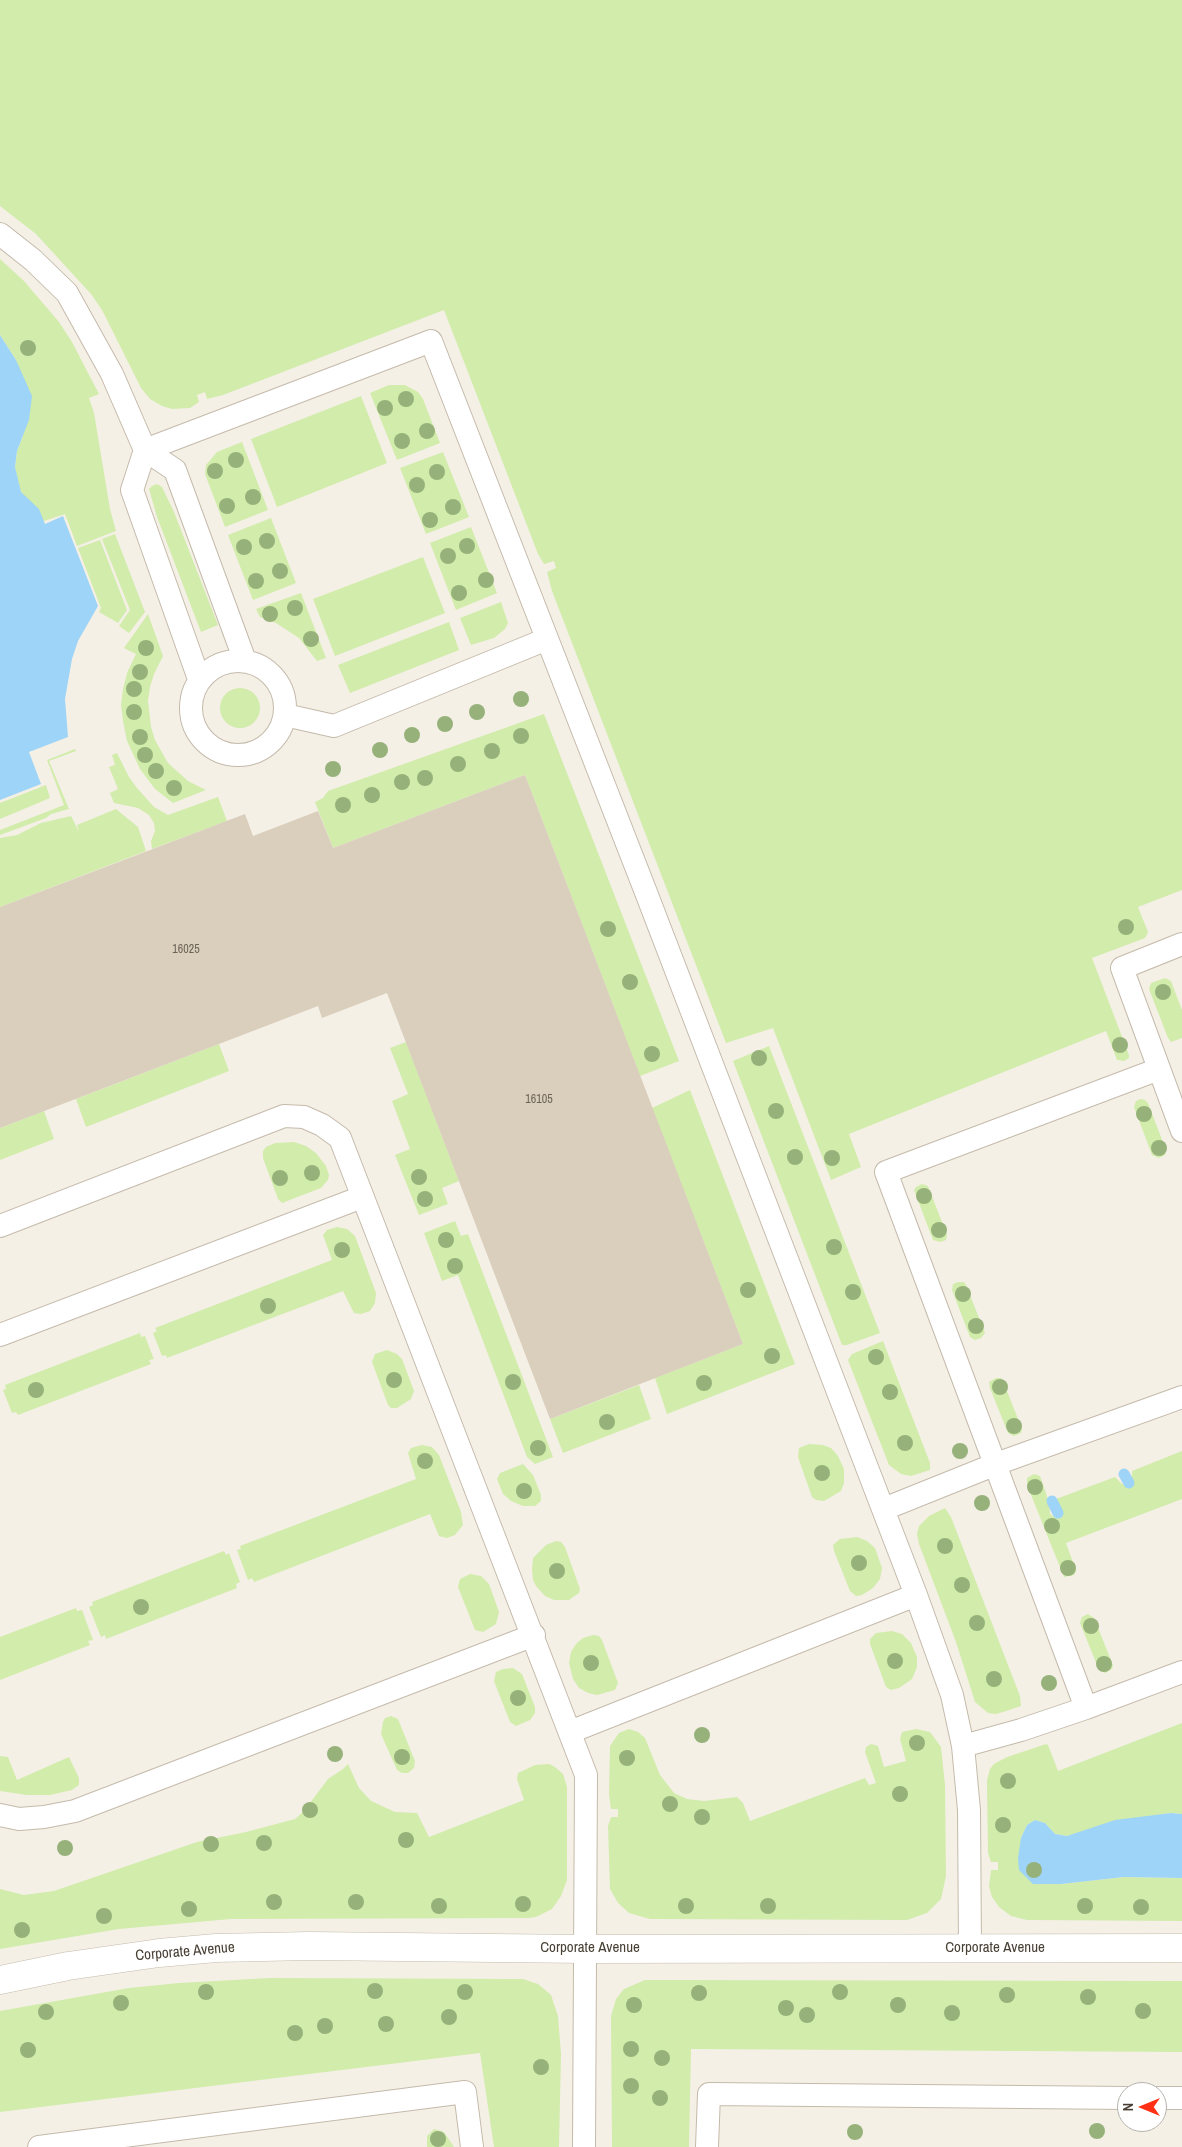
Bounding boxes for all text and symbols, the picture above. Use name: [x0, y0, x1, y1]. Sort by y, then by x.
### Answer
house number: 16025: [172, 943, 200, 957]
house number: 16105: [525, 1093, 553, 1107]
street label: Corporate Avenue: [135, 1939, 235, 1965]
street label: Corporate Avenue: [540, 1939, 640, 1957]
street label: Corporate Avenue: [945, 1939, 1045, 1957]
north arrow: [1117, 2082, 1167, 2132]
text: N: [1119, 2103, 1137, 2111]

